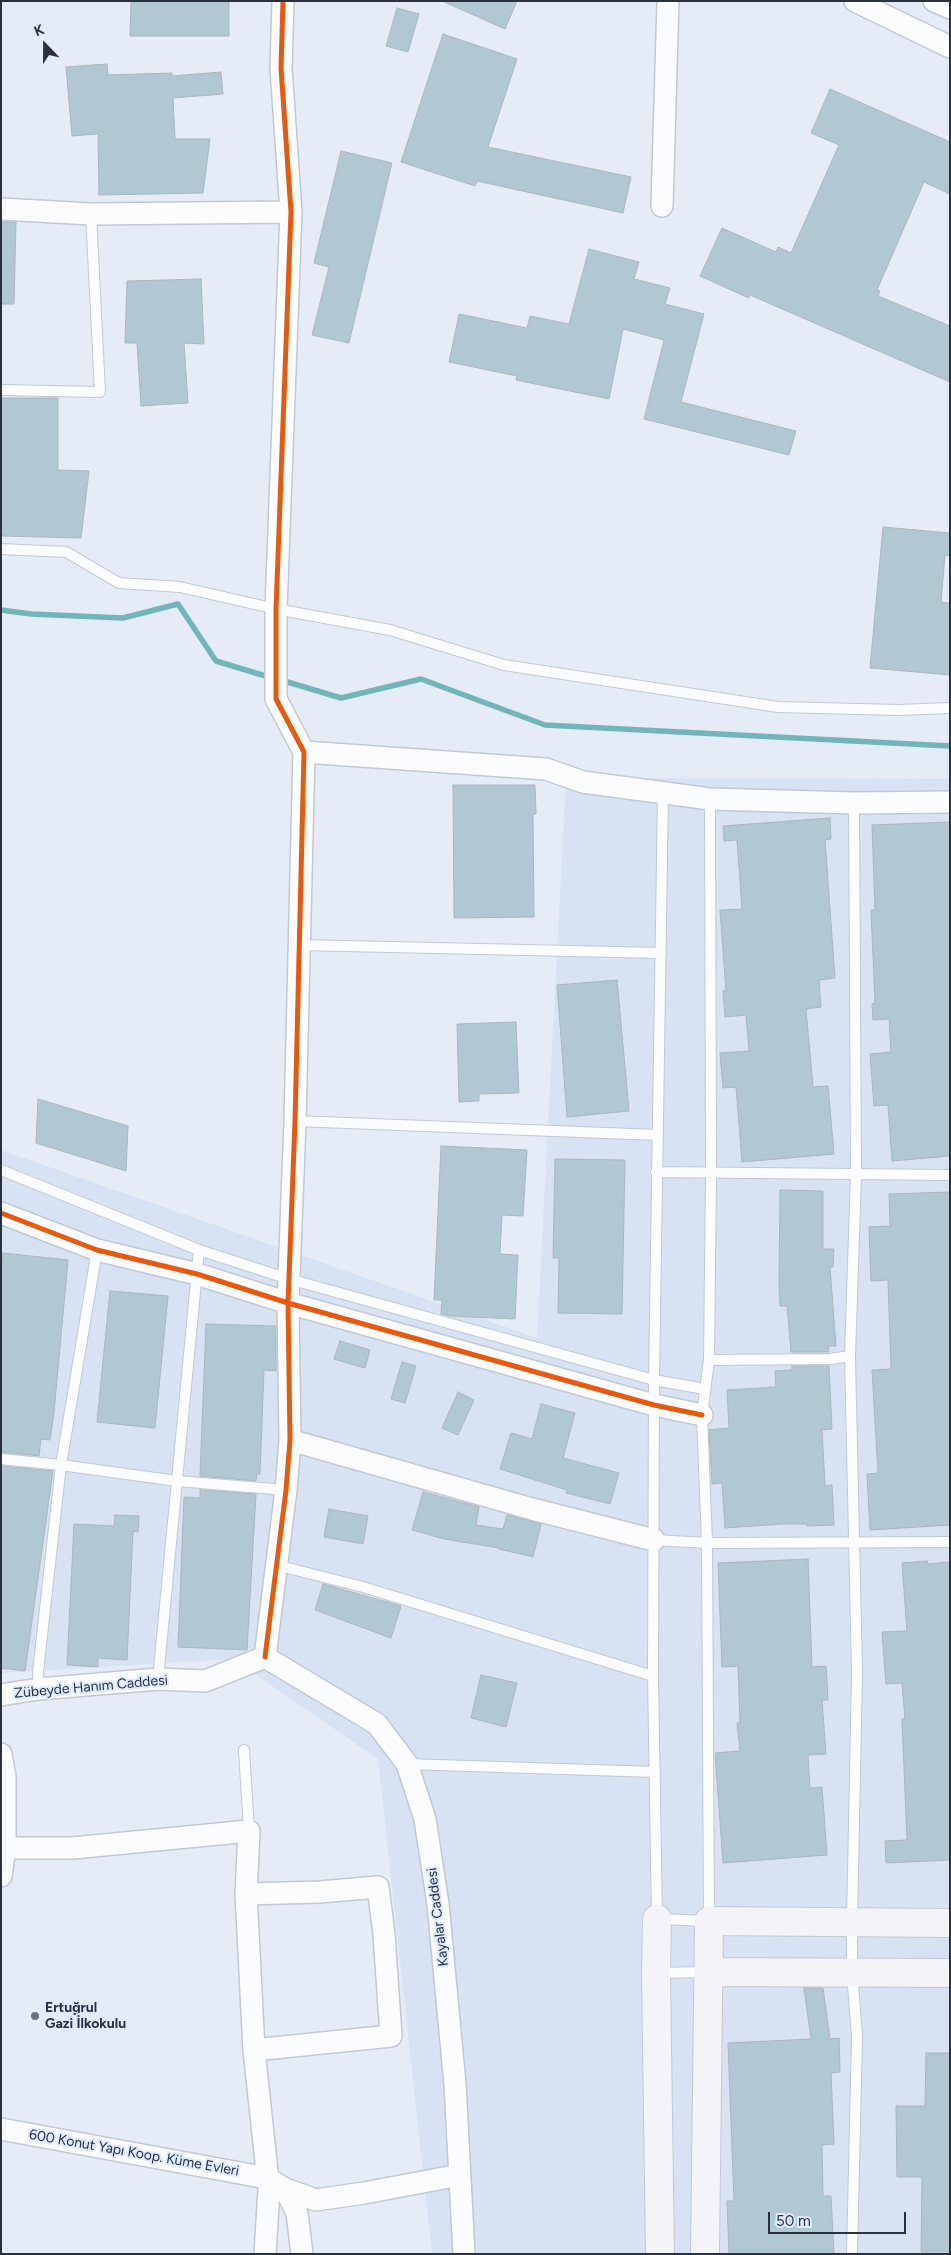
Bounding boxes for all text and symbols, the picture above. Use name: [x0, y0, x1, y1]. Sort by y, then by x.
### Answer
north arrow: [20, 20, 70, 70]
text: K: [32, 21, 47, 40]
street label: Zübeyde Hanım Caddesi: [14, 1672, 168, 1702]
street label: Kayalar Caddesi: [424, 1867, 452, 1967]
place label: Ertuğrul Gazi İlkokulu: [45, 2000, 126, 2032]
marker: Ertuğrul Gazi İlkokulu: [29, 2010, 41, 2022]
street label: 600 Konut Yapı Koop. Küme Evleri: [28, 2126, 240, 2180]
scale bar: [771, 2202, 908, 2234]
text: 50 m: [776, 2212, 811, 2230]

